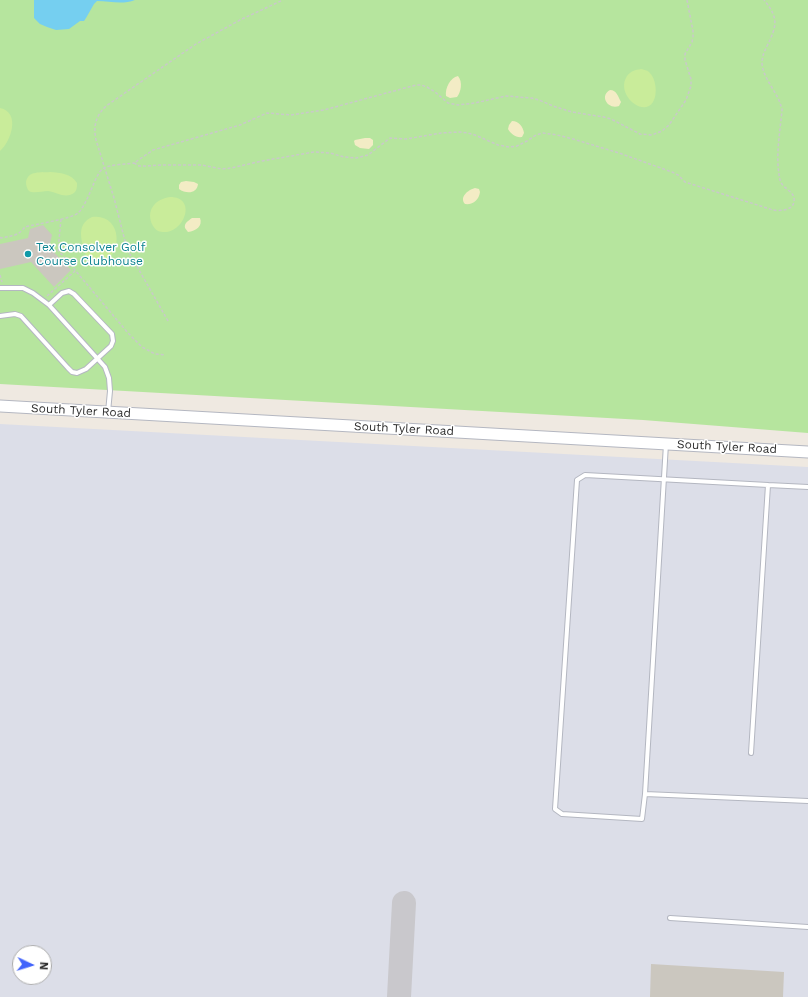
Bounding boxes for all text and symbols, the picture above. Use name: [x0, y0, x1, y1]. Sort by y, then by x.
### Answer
place label: Tex Consolver Golf Course Clubhouse: [36, 240, 145, 268]
marker: Tex Consolver Golf Course Clubhouse: [23, 249, 33, 259]
street label: South Tyler Road: [31, 401, 131, 421]
street label: South Tyler Road: [354, 419, 454, 439]
street label: South Tyler Road: [677, 437, 777, 457]
north arrow: [12, 945, 52, 985]
text: N: [37, 961, 50, 970]

